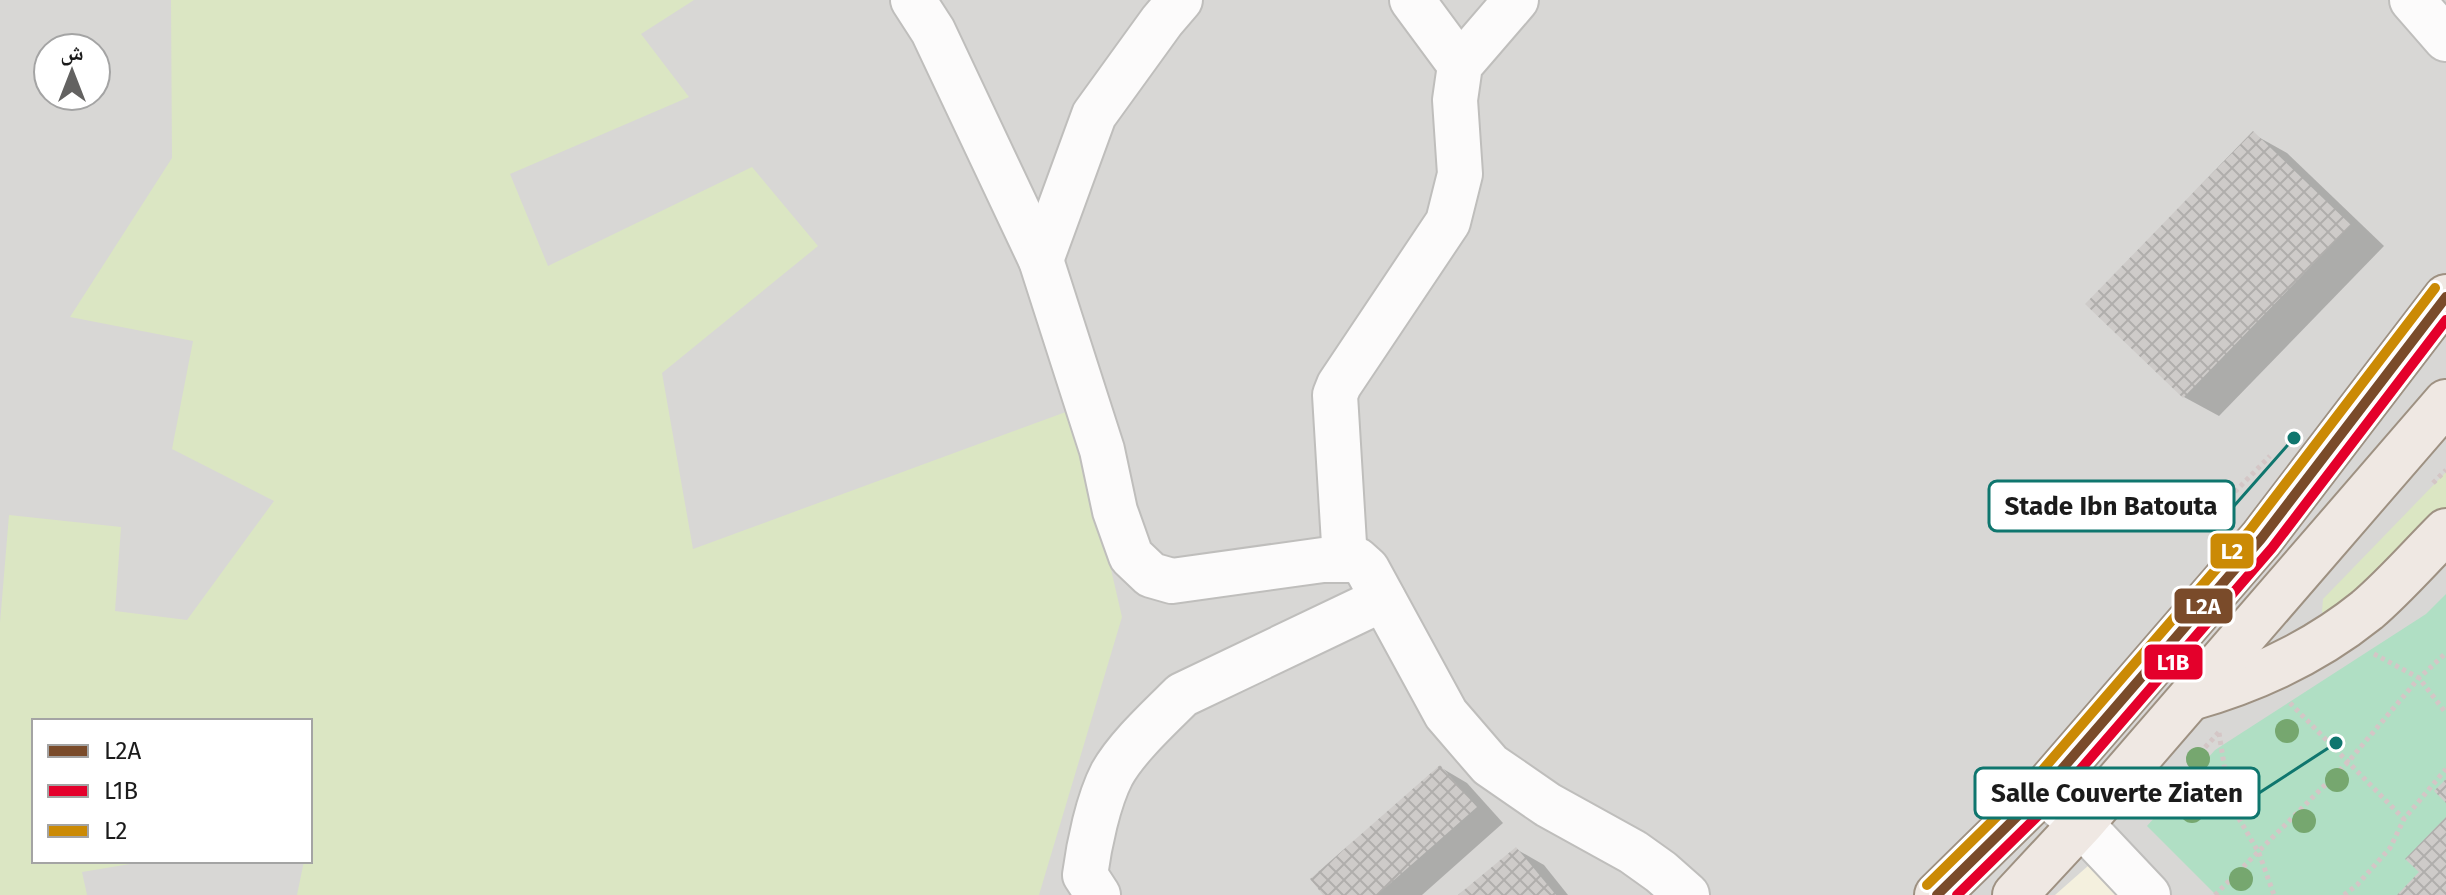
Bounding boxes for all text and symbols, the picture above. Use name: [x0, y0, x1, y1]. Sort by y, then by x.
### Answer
north arrow: [32, 32, 112, 112]
text: ش: [60, 39, 84, 66]
callout: Stade Ibn Batouta: [1989, 481, 2234, 531]
text: Stade Ibn Batouta: [2004, 491, 2218, 522]
line badge: L2: [2209, 532, 2255, 570]
text: L2: [2221, 538, 2243, 565]
line badge: L2A: [2173, 587, 2234, 625]
text: L2A: [2185, 593, 2222, 620]
line badge: L1B: [2143, 643, 2204, 681]
text: L1B: [2157, 649, 2189, 676]
legend: [32, 719, 312, 863]
text: L2A: [104, 737, 141, 765]
callout: Salle Couverte Ziaten: [1975, 768, 2259, 818]
text: L1B: [104, 777, 138, 805]
text: Salle Couverte Ziaten: [1991, 778, 2243, 809]
text: L2: [104, 817, 127, 845]

